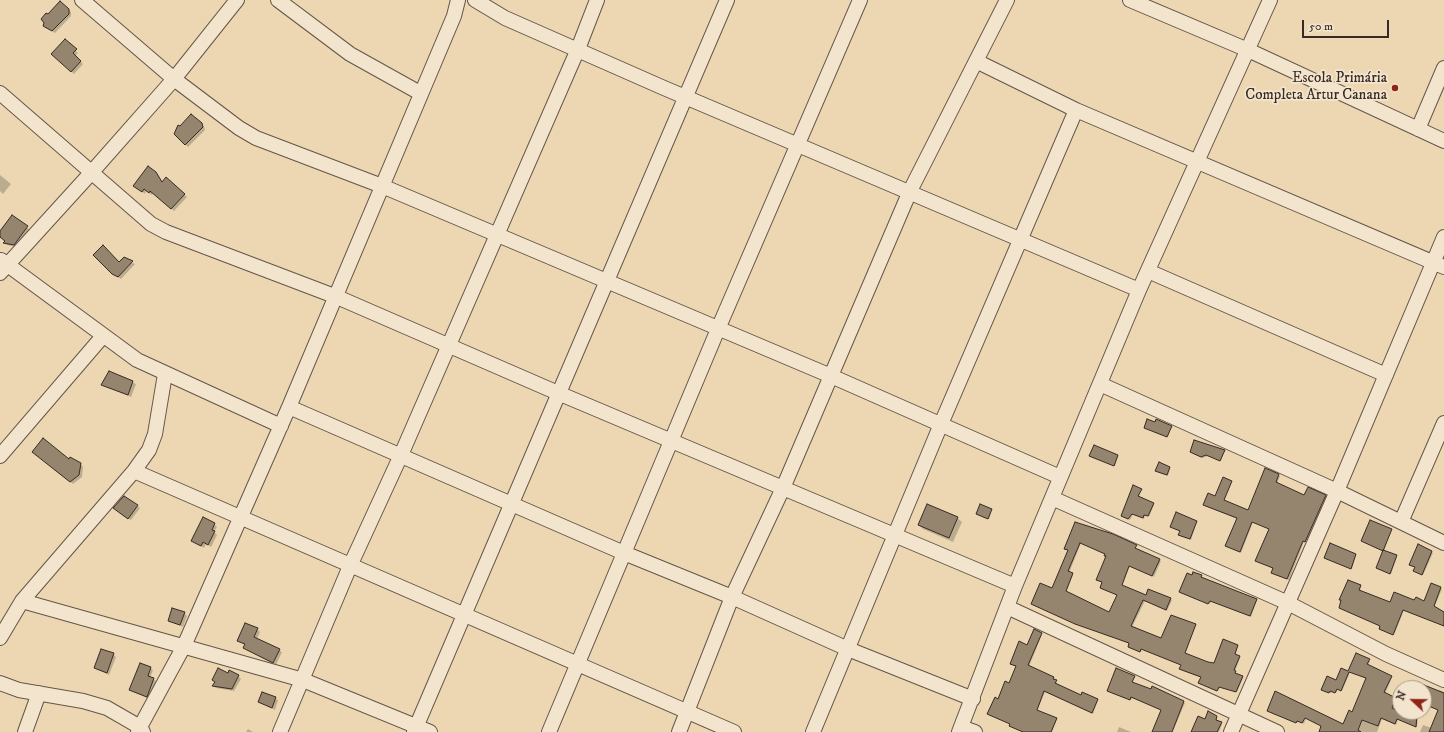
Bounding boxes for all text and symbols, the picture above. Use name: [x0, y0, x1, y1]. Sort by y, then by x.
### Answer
scale bar: [1304, 12, 1391, 38]
text: 50 m: [1309, 19, 1333, 34]
place label: Escola Primária Completa Artur Canana: [1245, 70, 1387, 105]
marker: Escola Primária Completa Artur Canana: [1390, 83, 1400, 93]
north arrow: [1392, 680, 1432, 720]
text: N: [1394, 689, 1410, 703]

